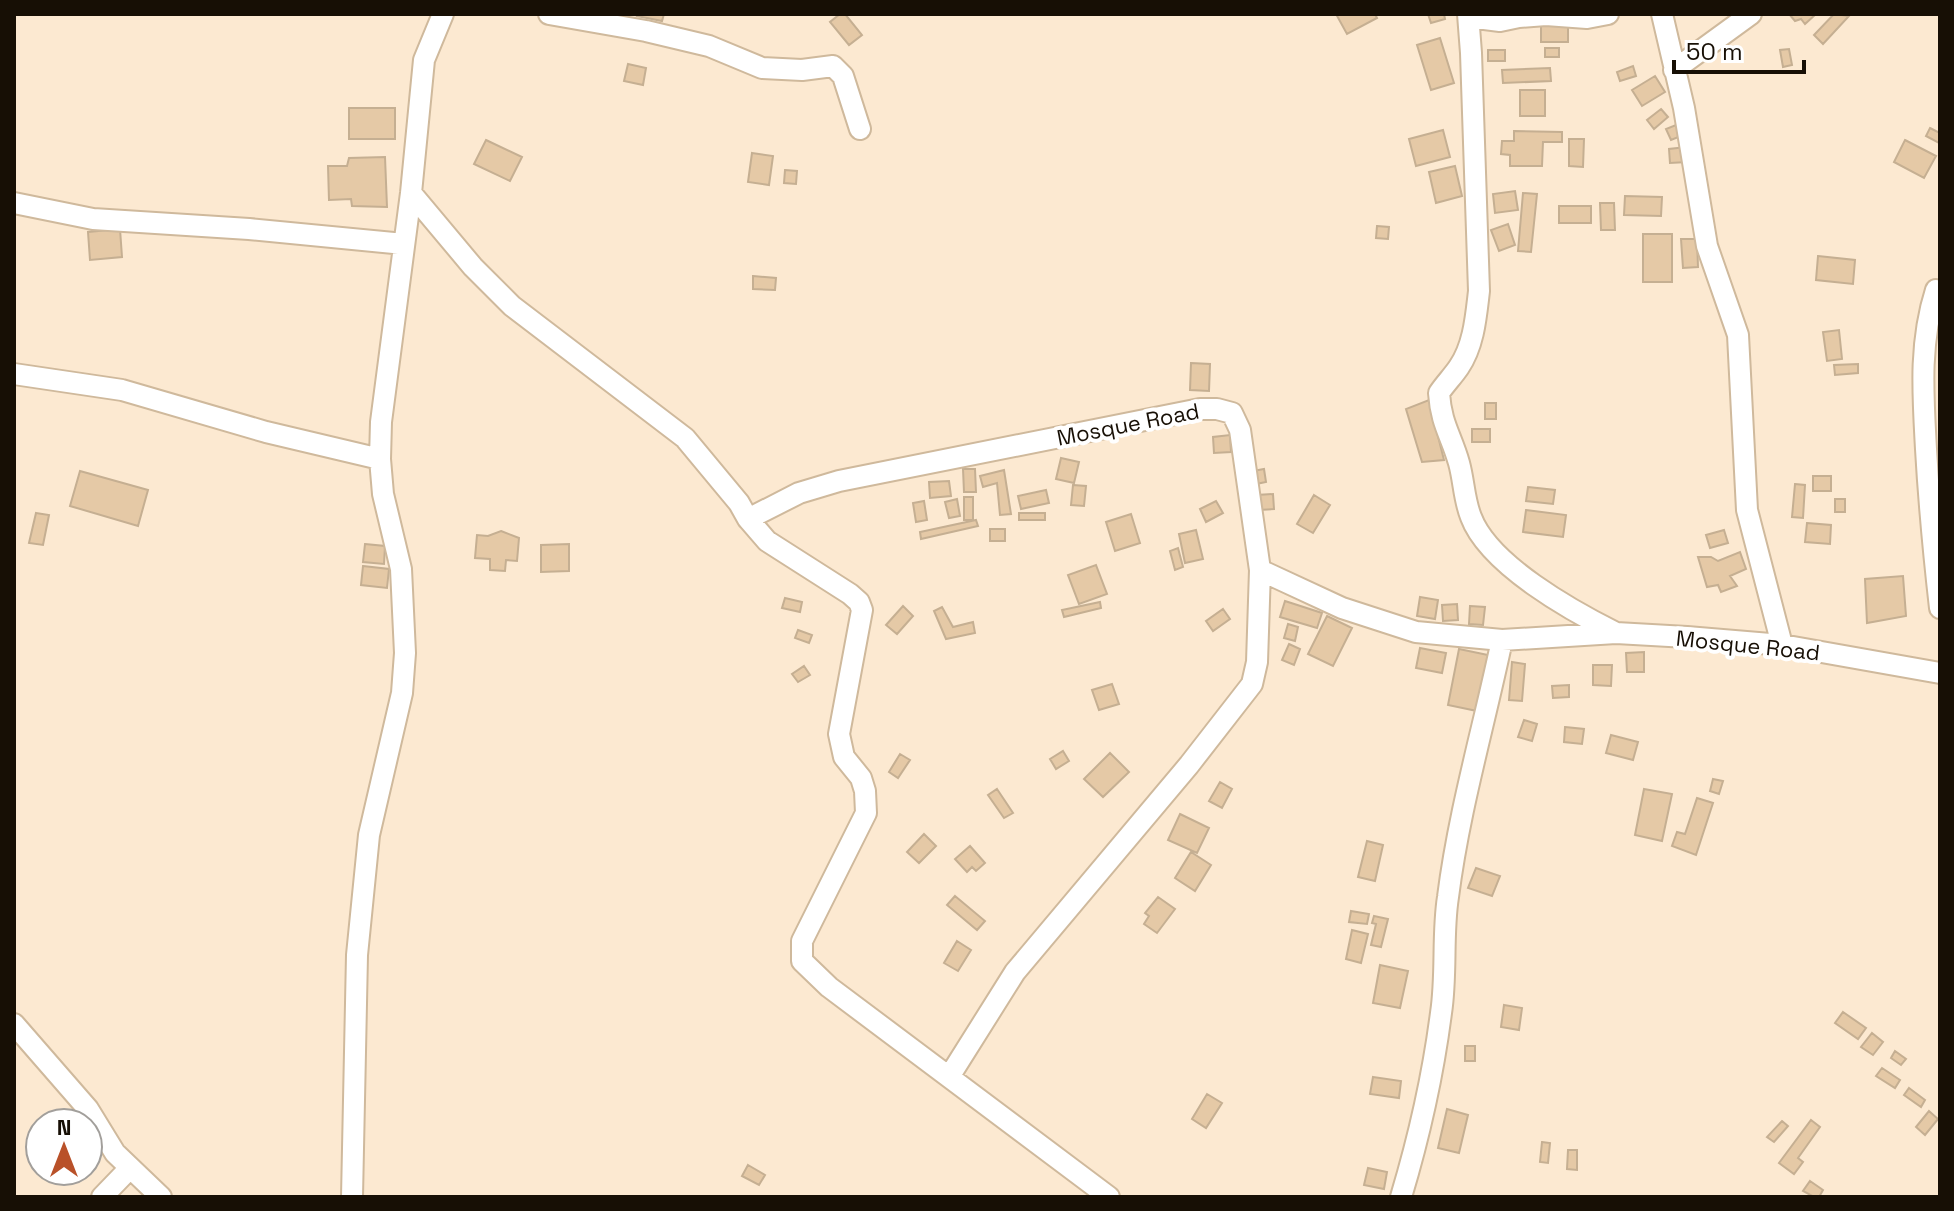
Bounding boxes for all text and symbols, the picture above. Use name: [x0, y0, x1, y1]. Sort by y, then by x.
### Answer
scale bar: [1674, 24, 1804, 74]
text: 50 m: [1686, 36, 1743, 67]
street label: Mosque Road: [1054, 396, 1202, 452]
street label: Mosque Road: [1675, 624, 1821, 666]
north arrow: [24, 1107, 104, 1187]
text: N: [57, 1113, 71, 1141]

